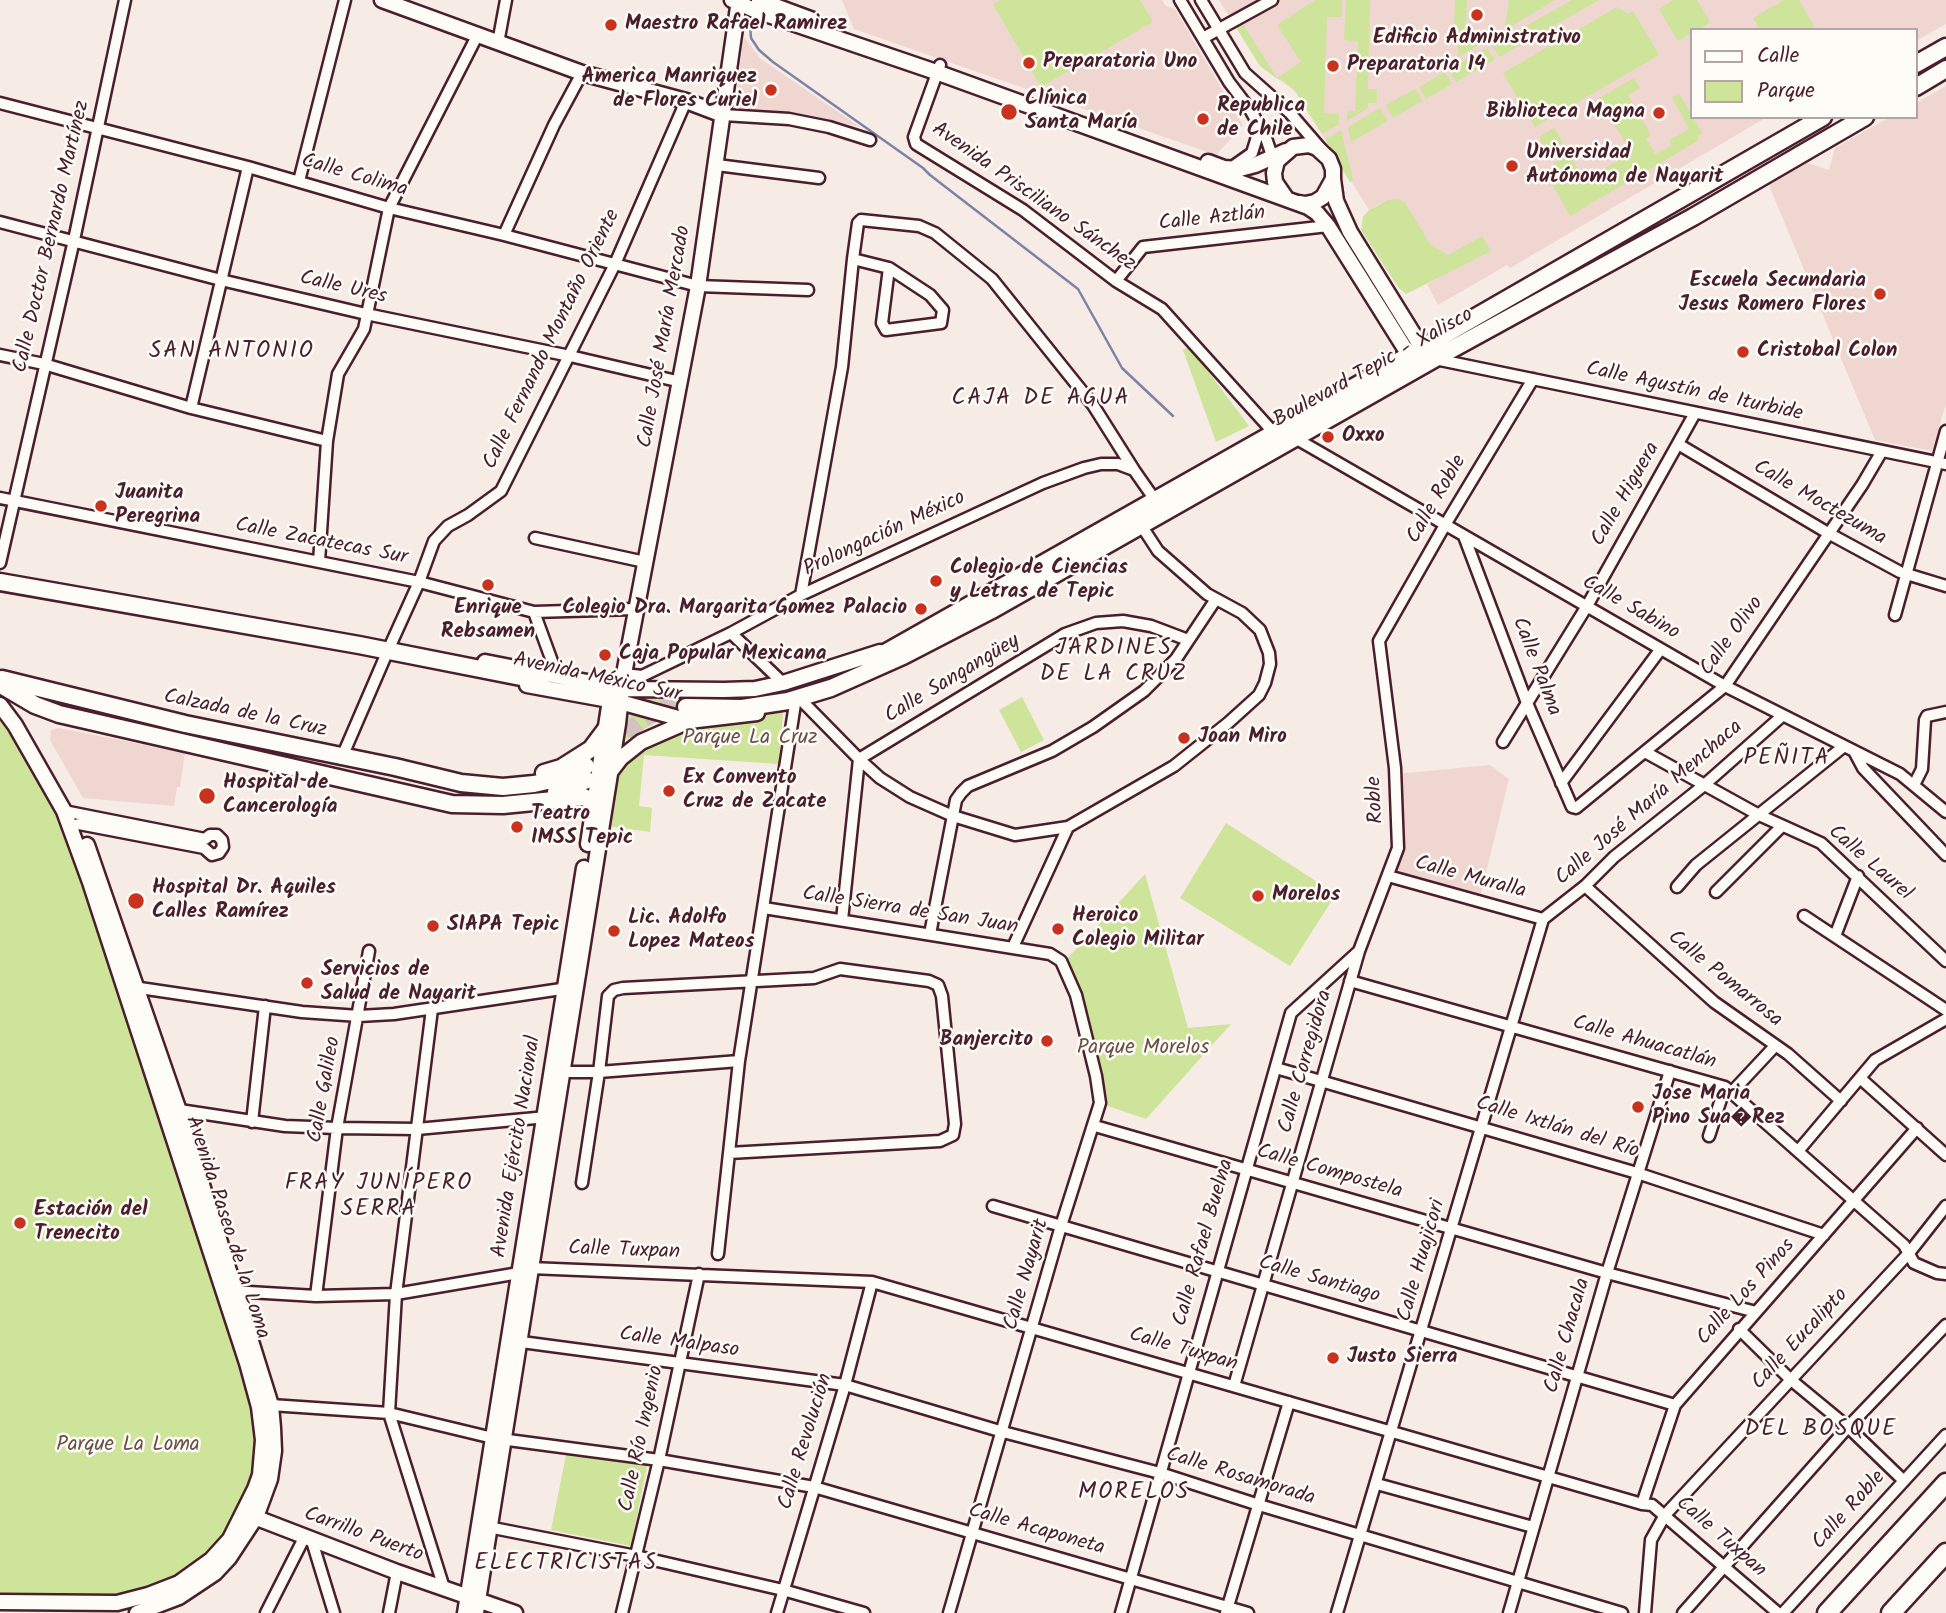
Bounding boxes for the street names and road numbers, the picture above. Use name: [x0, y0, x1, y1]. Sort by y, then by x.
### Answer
street label: Calle Doctor Bernardo Martínez: [9, 98, 97, 376]
street label: Avenida Prisciliano Sánchez: [926, 118, 1140, 278]
street label: Calle Colima: [298, 150, 410, 204]
street label: Calle Aztlán: [1157, 202, 1267, 238]
street label: Calle Fernando Montaño Oriente: [479, 206, 627, 474]
street label: Calle José María Mercado: [634, 224, 698, 450]
street label: Calle Ures: [297, 267, 389, 311]
street label: Boulevard Tepic - Xalisco: [1270, 304, 1478, 434]
street label: Calle Agustín de Iturbide: [1583, 358, 1805, 428]
street label: Calle Higuera: [1587, 438, 1667, 552]
street label: Calle Roble: [1403, 451, 1473, 549]
street label: Calle Moctezuma: [1748, 456, 1890, 552]
street label: Prolongación México: [800, 486, 970, 584]
street label: Calle Zacatecas Sur: [233, 514, 409, 572]
street label: Calle Sabino: [1577, 571, 1683, 647]
street label: Calle Olivo: [1696, 592, 1770, 682]
street label: Calle Palma: [1505, 614, 1565, 720]
street label: Calle Sangangüey: [881, 630, 1025, 730]
street label: Avenida México Sur: [511, 649, 683, 709]
street label: Calzada de la Cruz: [161, 685, 329, 745]
street label: Calle José María Menchaca: [1551, 716, 1749, 892]
street label: Roble: [1363, 776, 1391, 824]
street label: Calle Laurel: [1822, 821, 1916, 907]
street label: Calle Muralla: [1412, 852, 1528, 906]
street label: Calle Sierra de San Juan: [800, 882, 1020, 942]
street label: Calle Pomarrosa: [1662, 926, 1786, 1034]
street label: Calle Corregidora: [1275, 987, 1339, 1137]
street label: Calle Ahuacatlán: [1569, 1011, 1719, 1077]
street label: Avenida Ejército Nacional: [488, 1034, 548, 1260]
street label: Calle Galileo: [304, 1035, 348, 1145]
street label: Calle Ixtlán del Río: [1472, 1092, 1642, 1166]
street label: Avenida Paseo de la Loma: [178, 1113, 274, 1343]
street label: Calle Compostela: [1253, 1140, 1405, 1206]
street label: Calle Rafael Buelna: [1169, 1157, 1241, 1329]
street label: Calle Huajicori: [1394, 1197, 1452, 1325]
street label: Calle Nayarit: [1000, 1217, 1056, 1333]
street label: Calle Los Pinos: [1692, 1234, 1802, 1352]
street label: Calle Tuxpan: [568, 1237, 680, 1267]
street label: Calle Santiago: [1255, 1252, 1383, 1310]
street label: Calle Chacala: [1541, 1276, 1597, 1396]
street label: Calle Eucalipto: [1747, 1284, 1855, 1396]
street label: Calle Malpaso: [618, 1323, 740, 1365]
street label: Calle Tuxpan: [1126, 1323, 1240, 1379]
street label: Calle Río Ingenio: [615, 1364, 671, 1514]
street label: Calle Revolución: [774, 1371, 840, 1513]
street label: Calle Rosamorada: [1162, 1443, 1318, 1513]
street label: Calle Roble: [1808, 1466, 1892, 1556]
street label: Calle Tuxpan: [1669, 1492, 1771, 1584]
street label: Calle Acaponeta: [965, 1499, 1107, 1563]
street label: Carrillo Puerto: [300, 1503, 426, 1569]

